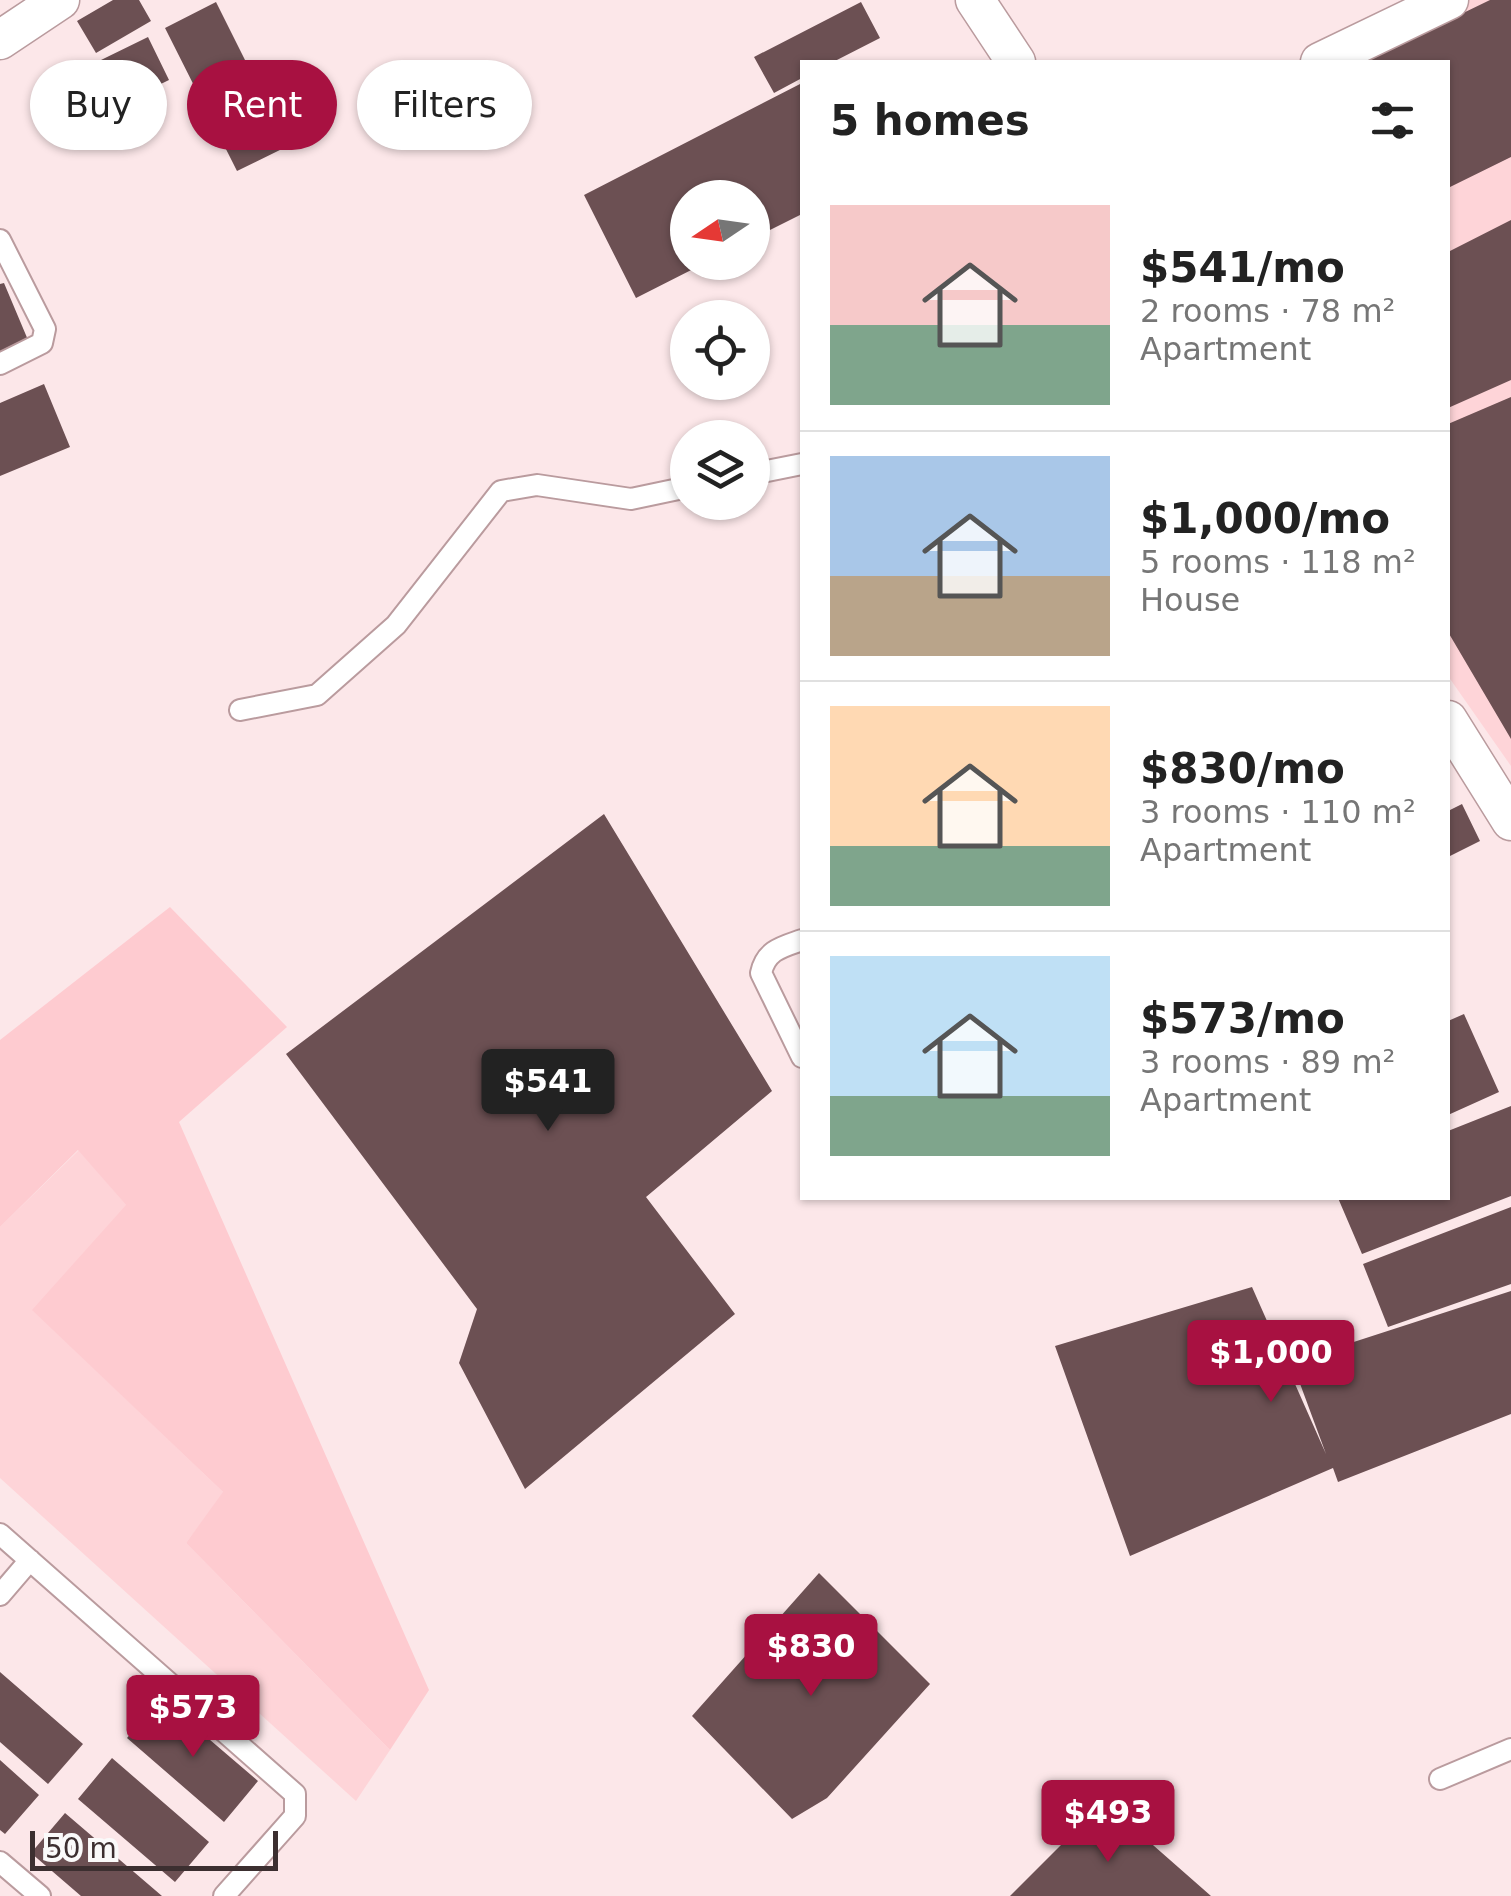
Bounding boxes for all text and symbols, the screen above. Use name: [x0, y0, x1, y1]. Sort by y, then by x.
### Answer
chip: Buy: [30, 60, 167, 150]
chip: Rent: [187, 60, 337, 150]
chip: Filters: [357, 60, 532, 150]
icon: filters: [1365, 93, 1420, 148]
text: 5 homes: [830, 96, 1030, 145]
north arrow: [670, 180, 770, 280]
map controls: [670, 180, 770, 520]
text: $541/mo: [1140, 243, 1345, 292]
icon: home: [910, 245, 1030, 365]
text: 2 rooms · 78 m²: [1140, 292, 1395, 330]
button: locate: [670, 300, 770, 400]
text: Apartment: [1140, 330, 1311, 368]
button: layers: [670, 420, 770, 520]
text: $1,000/mo: [1140, 494, 1390, 543]
icon: home: [910, 496, 1030, 616]
text: 5 rooms · 118 m²: [1140, 543, 1416, 581]
text: House: [1140, 581, 1240, 619]
text: $830/mo: [1140, 744, 1345, 793]
icon: home: [910, 746, 1030, 866]
text: 3 rooms · 110 m²: [1140, 793, 1416, 831]
text: Apartment: [1140, 831, 1311, 869]
text: $573/mo: [1140, 994, 1345, 1043]
icon: home: [910, 996, 1030, 1116]
text: 3 rooms · 89 m²: [1140, 1043, 1395, 1081]
pin: $541: [489, 1049, 607, 1134]
text: $541: [503, 1062, 593, 1100]
text: Apartment: [1140, 1081, 1311, 1119]
pin: $1,000: [1190, 1320, 1352, 1405]
text: $1,000: [1209, 1333, 1333, 1371]
pin: $830: [752, 1614, 870, 1699]
text: $830: [766, 1627, 856, 1665]
pin: $573: [134, 1675, 252, 1760]
text: $573: [148, 1688, 238, 1726]
pin: $493: [1049, 1780, 1167, 1865]
text: $493: [1063, 1793, 1153, 1831]
scale bar: [30, 1826, 278, 1870]
text: 50 m: [45, 1832, 117, 1865]

